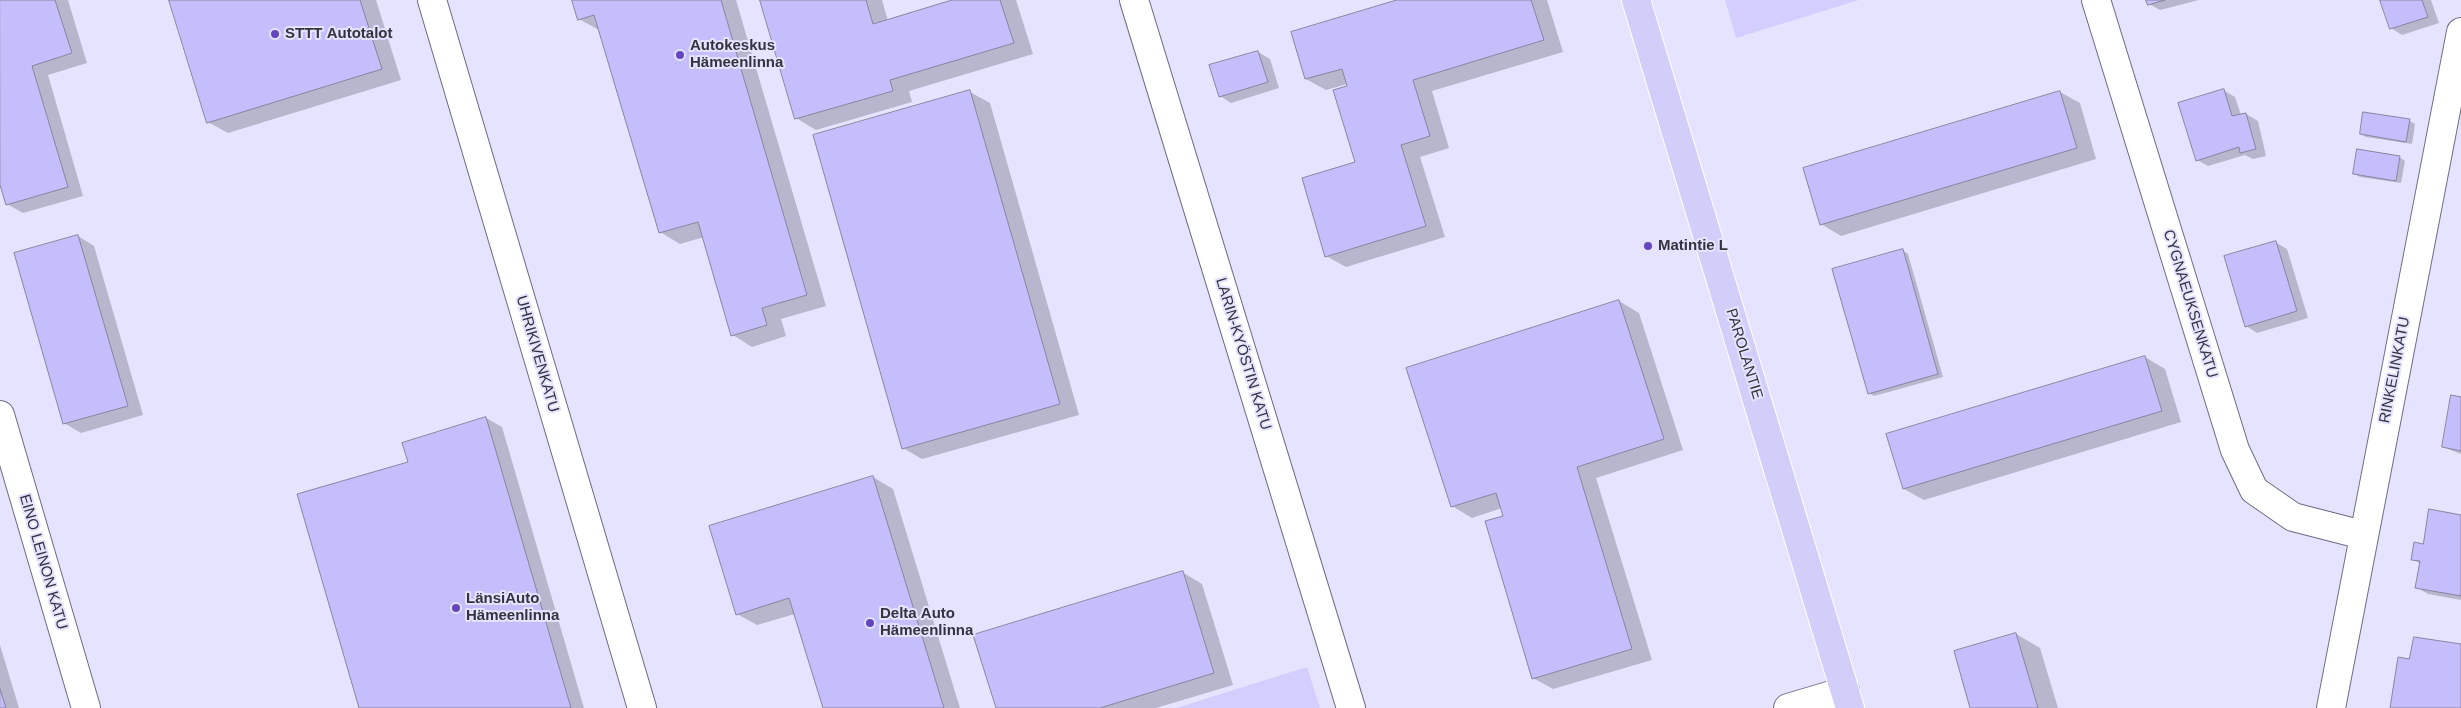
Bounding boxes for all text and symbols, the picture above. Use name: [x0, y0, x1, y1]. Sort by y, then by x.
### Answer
place label: STTT Autotalot: [285, 25, 392, 43]
marker: STTT Autotalot: [269, 28, 281, 40]
place label: Autokeskus Hämeenlinna: [690, 37, 783, 72]
marker: Autokeskus Hämeenlinna: [674, 49, 686, 61]
street label: CYGNAEUKSENKATU: [2159, 228, 2221, 380]
place label: Matintie L: [1658, 237, 1728, 255]
marker: Matintie L: [1642, 240, 1654, 252]
street label: LARIN-KYÖSTIN KATU: [1211, 276, 1275, 432]
street label: UHRIKIVENKATU: [512, 294, 562, 414]
street label: PAROLANTIE: [1722, 306, 1766, 402]
street label: RINKELINKATU: [2376, 315, 2414, 425]
street label: EINO LEINON KATU: [15, 492, 71, 632]
place label: LänsiAuto Hämeenlinna: [466, 590, 559, 625]
marker: LänsiAuto Hämeenlinna: [450, 602, 462, 614]
place label: Delta Auto Hämeenlinna: [880, 605, 973, 640]
marker: Delta Auto Hämeenlinna: [864, 617, 876, 629]

